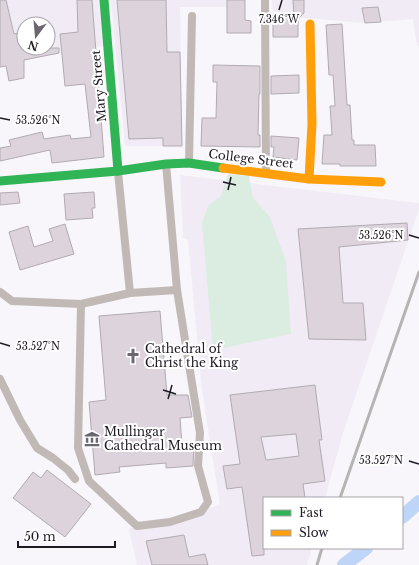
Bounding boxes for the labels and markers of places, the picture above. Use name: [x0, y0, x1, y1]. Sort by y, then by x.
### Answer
place label: Cathedral of Christ the King: [145, 341, 239, 370]
church icon: Cathedral of Christ the King: [124, 347, 142, 365]
place label: Mullingar Cathedral Museum: [104, 424, 222, 453]
museum icon: Mullingar Cathedral Museum: [83, 430, 101, 448]

